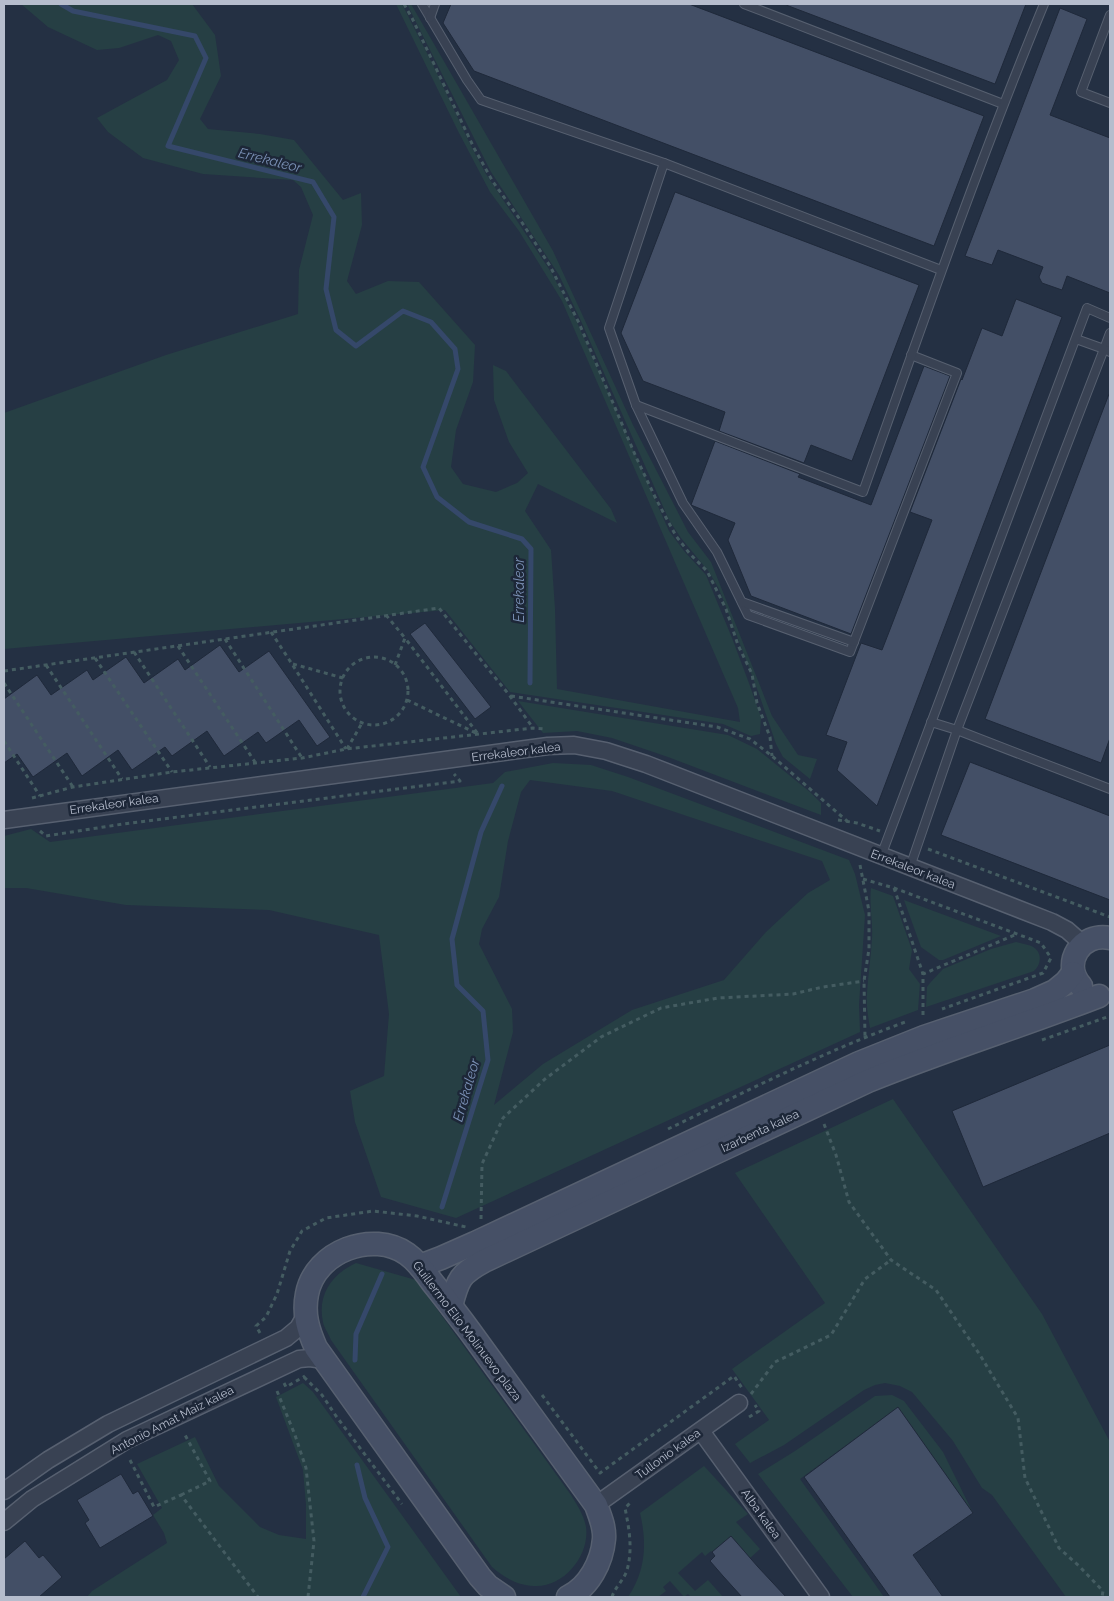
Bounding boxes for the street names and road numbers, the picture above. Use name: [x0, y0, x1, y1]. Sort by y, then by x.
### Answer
street label: Errekaleor kalea: [471, 740, 561, 764]
street label: Errekaleor kalea: [69, 791, 159, 817]
street label: Errekaleor kalea: [869, 846, 957, 892]
street label: Izarbenta kalea: [719, 1107, 801, 1155]
street label: Guillermo Elio Molinuevo plaza: [410, 1258, 524, 1404]
street label: Antonio Amat Maiz kalea: [108, 1383, 236, 1457]
street label: Tullonio kalea: [633, 1426, 703, 1482]
street label: Alba kalea: [738, 1486, 784, 1542]

